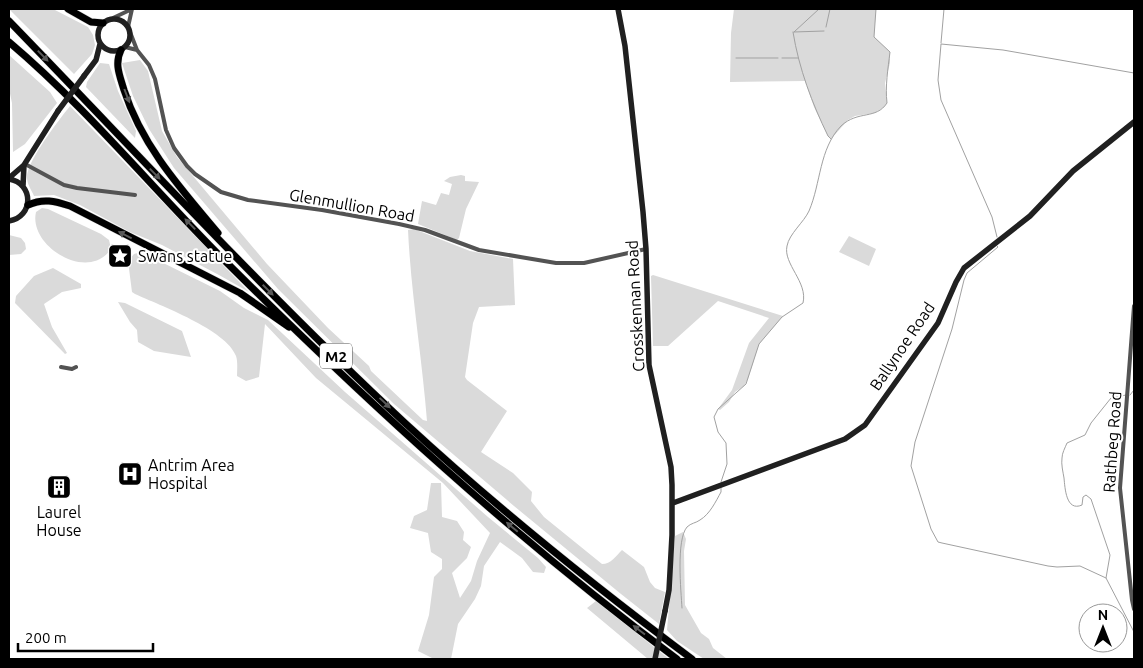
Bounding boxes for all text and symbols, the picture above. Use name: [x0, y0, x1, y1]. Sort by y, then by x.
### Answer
one-way arrow: [37, 50, 49, 62]
one-way arrow: [123, 89, 131, 104]
one-way arrow: [149, 167, 161, 179]
street label: Glenmullion Road: [288, 185, 416, 225]
one-way arrow: [184, 219, 196, 231]
one-way arrow: [118, 230, 133, 239]
street label: Crosskennan Road: [623, 240, 647, 372]
place icon: Swans statue: [107, 243, 133, 269]
place label: Swans statue: [138, 247, 232, 265]
one-way arrow: [262, 284, 274, 296]
street label: Ballynoe Road: [866, 299, 938, 393]
road number: M2: [320, 344, 352, 368]
street label: Rathbeg Road: [1099, 391, 1125, 493]
one-way arrow: [379, 397, 391, 409]
place label: Antrim Area Hospital: [148, 456, 235, 492]
hospital icon: Antrim Area Hospital: [117, 461, 143, 487]
building icon: Laurel House: [46, 474, 72, 500]
place label: Laurel House: [36, 503, 82, 539]
one-way arrow: [506, 522, 519, 533]
north arrow: [1078, 603, 1128, 653]
text: N: [1098, 607, 1108, 623]
scale bar: [18, 620, 152, 652]
one-way arrow: [633, 624, 646, 635]
text: 200 m: [25, 629, 67, 646]

